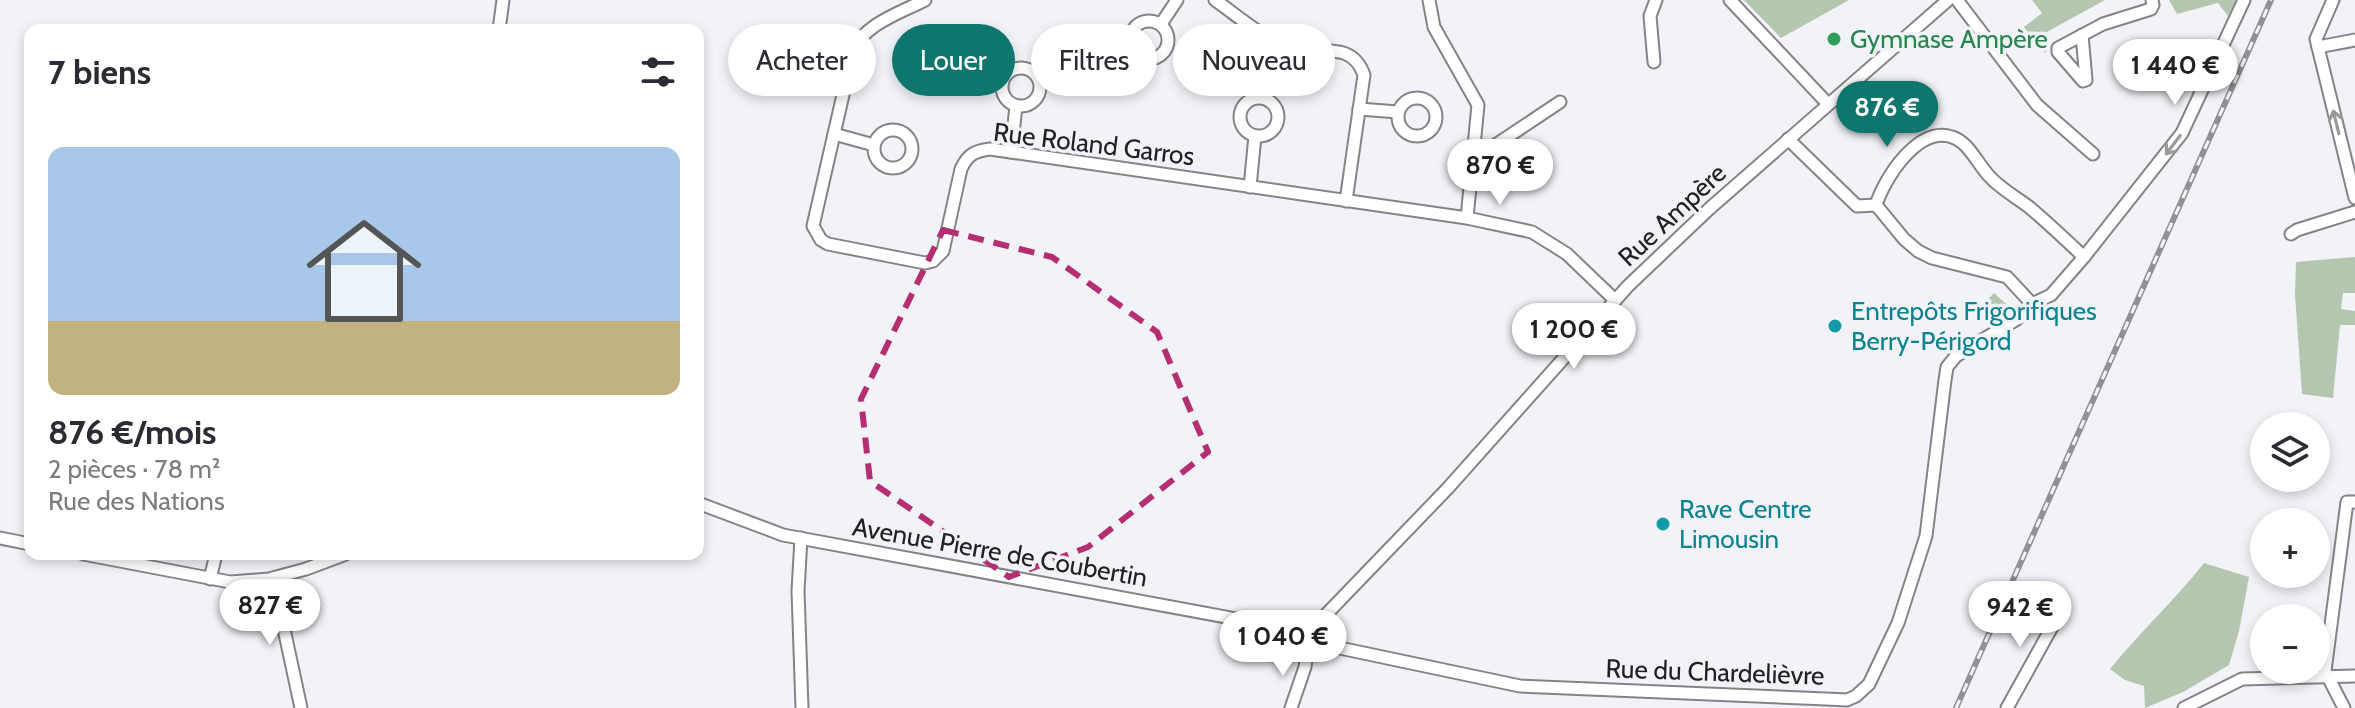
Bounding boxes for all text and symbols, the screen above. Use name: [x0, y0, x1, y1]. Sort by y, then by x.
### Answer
place label: Gymnase Ampère: [1850, 23, 2048, 55]
chip: Acheter: [728, 24, 876, 96]
chip: Louer: [892, 24, 1015, 96]
chip: Filtres: [1031, 24, 1157, 96]
chip: Nouveau: [1173, 24, 1335, 96]
marker: Gymnase Ampère: [1825, 30, 1843, 48]
pin: 1 440 €: [2101, 39, 2249, 107]
text: 1 440 €: [2131, 49, 2219, 81]
icon: filters: [636, 50, 680, 94]
text: 7 biens: [48, 51, 151, 93]
pin: 876 €: [1831, 81, 1943, 149]
text: 876 €: [1854, 91, 1920, 123]
one-way arrow: [2328, 109, 2343, 135]
street label: Rue Roland Garros: [992, 116, 1197, 172]
one-way arrow: [2164, 134, 2181, 155]
pin: 870 €: [1444, 139, 1556, 207]
text: 870 €: [1465, 149, 1535, 181]
street label: Rue Ampère: [1611, 157, 1733, 273]
icon: home: [292, 199, 436, 343]
place label: Entrepôts Frigorifiques Berry-Périgord: [1851, 295, 2097, 357]
pin: 1 200 €: [1500, 303, 1648, 371]
text: 1 200 €: [1530, 313, 1618, 345]
marker: Entrepôts Frigorifiques Berry-Périgord: [1826, 317, 1844, 335]
text: 876 €/mois: [48, 411, 216, 453]
map controls: [2250, 412, 2330, 684]
button: layers: [2250, 412, 2330, 492]
text: 2 pièces · 78 m²: [48, 453, 220, 485]
text: Rue des Nations: [48, 485, 225, 517]
place label: Rave Centre Limousin: [1679, 493, 1812, 555]
button: +: [2250, 508, 2330, 588]
street label: Avenue Pierre de Coubertin: [850, 510, 1150, 594]
marker: Rave Centre Limousin: [1654, 515, 1672, 533]
pin: 827 €: [214, 579, 326, 647]
pin: 942 €: [1964, 581, 2076, 649]
text: 827 €: [237, 589, 303, 621]
text: 942 €: [1986, 591, 2054, 623]
button: −: [2250, 604, 2330, 684]
pin: 1 040 €: [1209, 610, 1357, 678]
text: 1 040 €: [1238, 620, 1328, 652]
street label: Rue du Chardelièvre: [1605, 652, 1825, 692]

